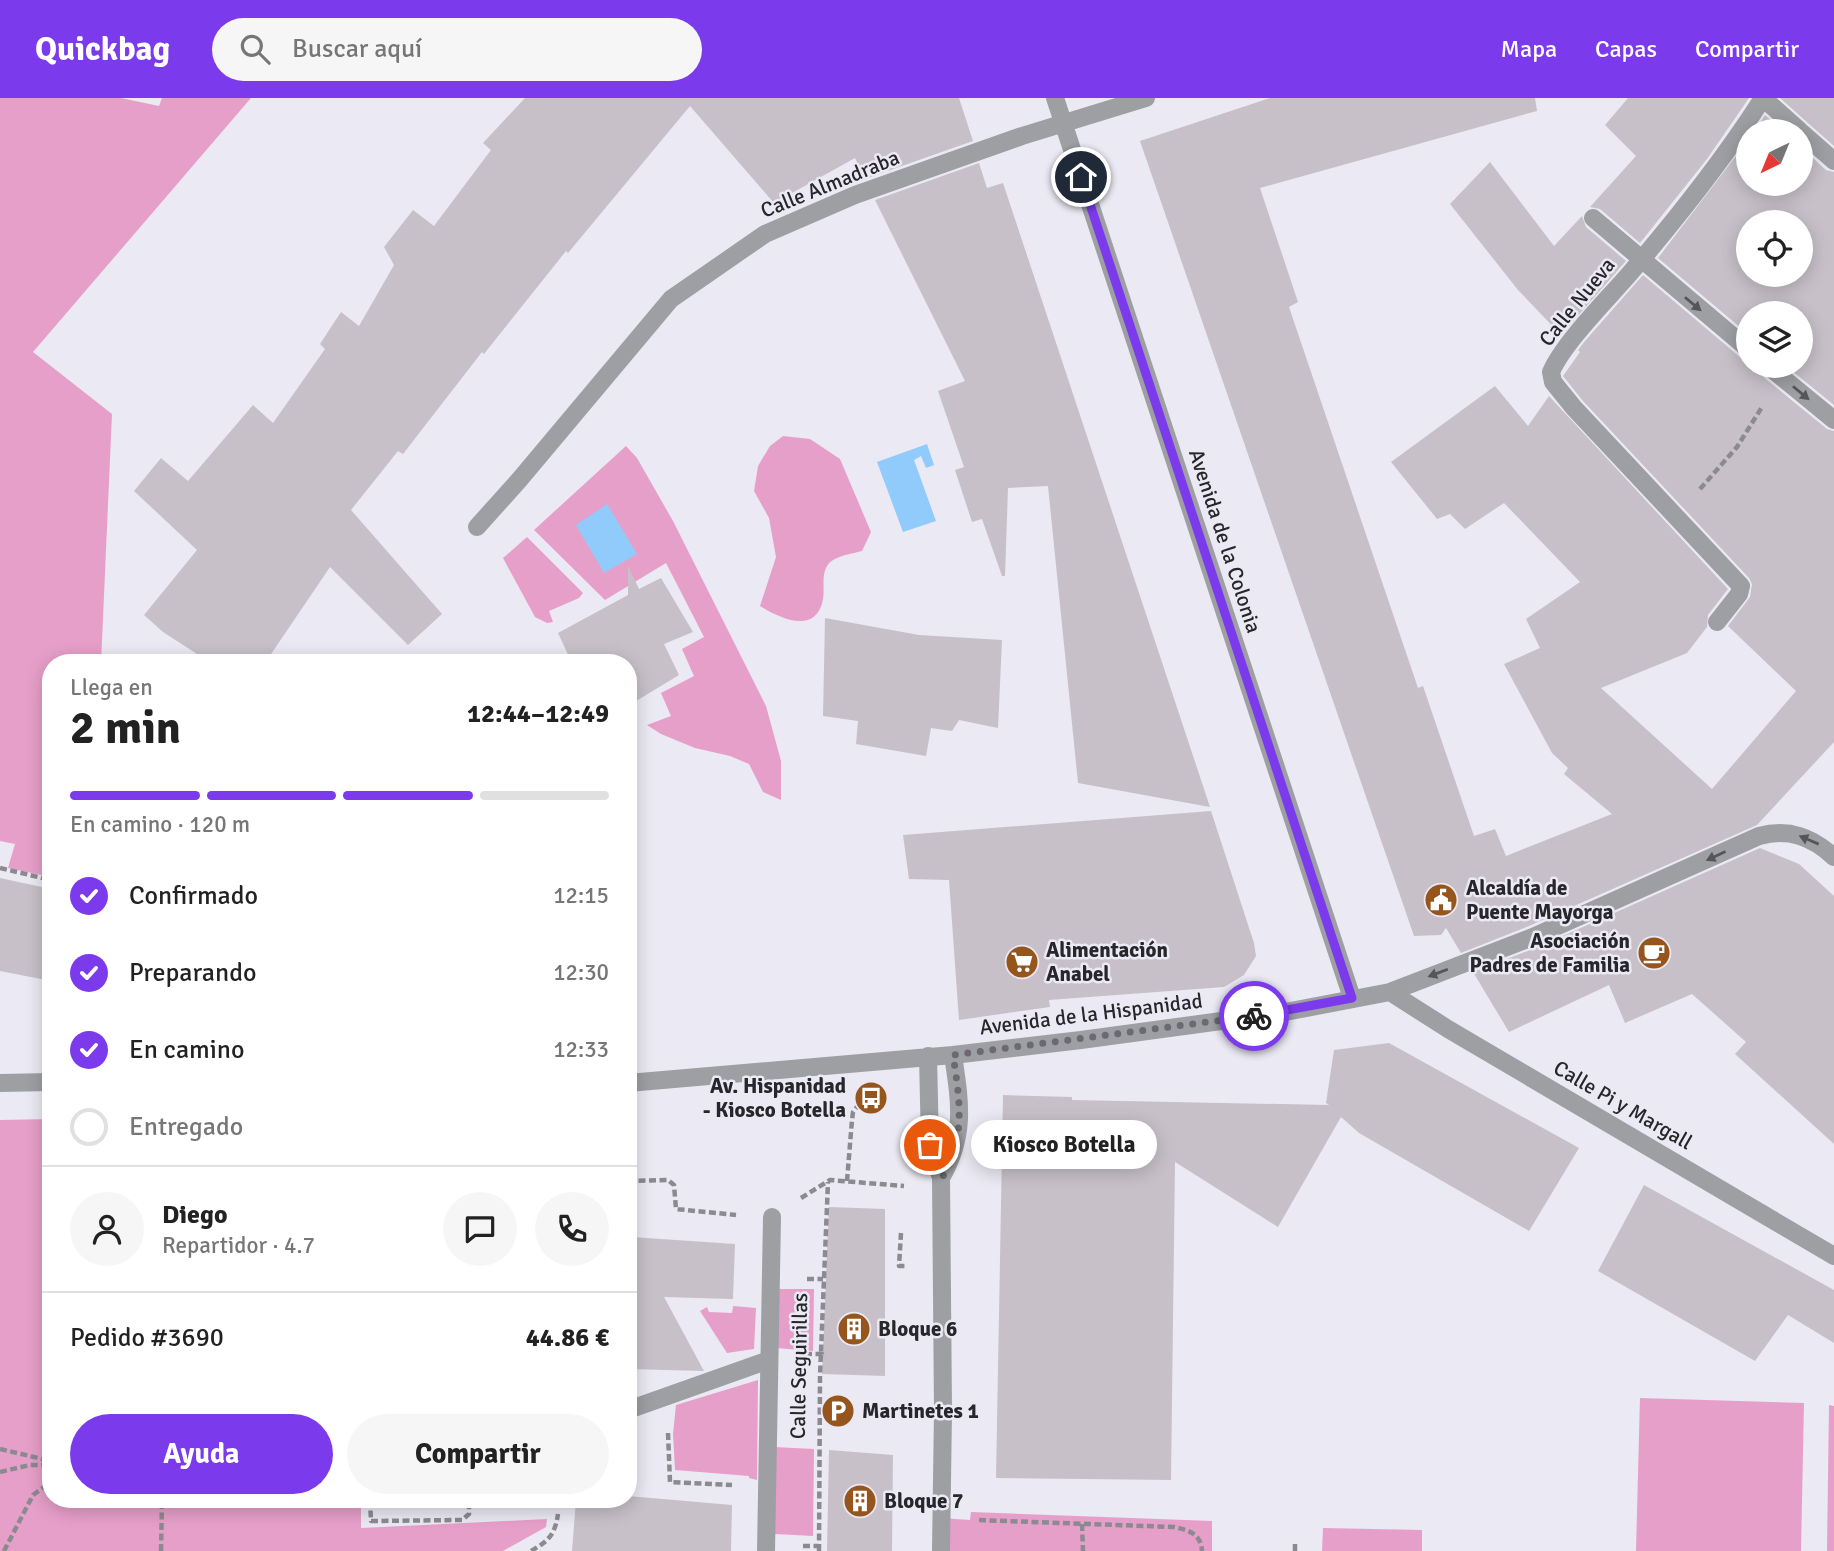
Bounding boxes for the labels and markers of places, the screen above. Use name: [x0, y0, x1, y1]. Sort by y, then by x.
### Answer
pin: [1051, 147, 1111, 207]
place label: Alcaldía de Puente Mayorga: [1466, 875, 1614, 925]
public building icon: Alcaldía de Puente Mayorga: [1422, 881, 1460, 919]
place label: Asociación Padres de Familia: [1470, 928, 1630, 978]
cafe icon: Asociación Padres de Familia: [1635, 934, 1673, 972]
place label: Alimentación Anabel: [1046, 937, 1168, 987]
supermarket icon: Alimentación Anabel: [1003, 943, 1041, 981]
place label: Av. Hispanidad - Kiosco Botella: [703, 1073, 846, 1123]
bus stop icon: Av. Hispanidad - Kiosco Botella: [852, 1079, 890, 1117]
pin: [900, 1115, 960, 1175]
callout: Kiosco Botella: [972, 1121, 1158, 1170]
building icon: Bloque 6: [835, 1310, 873, 1348]
place label: Bloque 6: [878, 1316, 957, 1342]
parking icon: Martinetes 1: [819, 1392, 857, 1430]
place label: Martinetes 1: [862, 1398, 979, 1424]
building icon: Bloque 7: [841, 1482, 879, 1520]
place label: Bloque 7: [884, 1488, 963, 1514]

